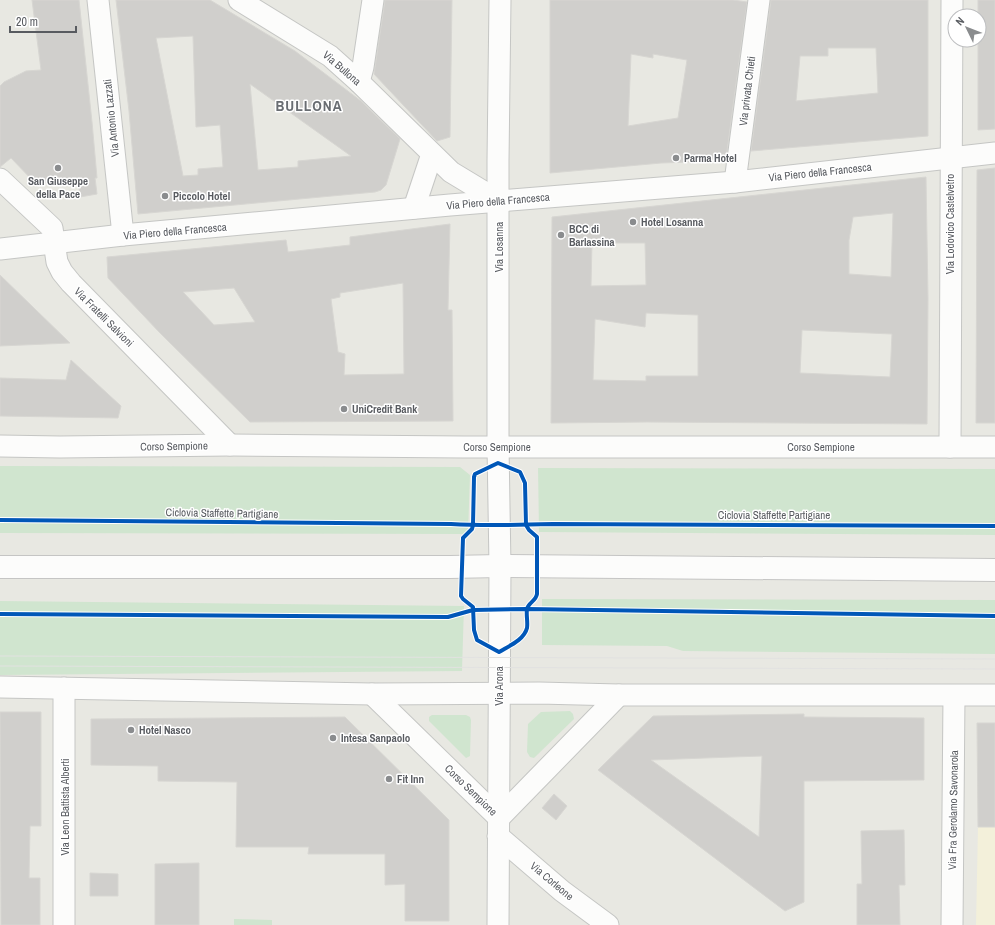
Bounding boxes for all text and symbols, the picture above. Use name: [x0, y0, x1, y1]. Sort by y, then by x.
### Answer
scale bar: [10, 8, 76, 34]
north arrow: [947, 8, 987, 48]
text: 20 m: [16, 14, 38, 30]
text: N: [952, 14, 967, 28]
street label: Via Bullona: [320, 48, 364, 88]
street label: Via privata Chieti: [736, 55, 758, 127]
street label: Via Antonio Lazzati: [100, 78, 122, 158]
district label: BULLONA: [275, 95, 343, 116]
place label: Parma Hotel: [684, 151, 737, 165]
marker: Parma Hotel: [671, 153, 681, 163]
street label: Via Piero della Francesca: [768, 160, 872, 184]
marker: San Giuseppe della Pace: [53, 163, 63, 173]
place label: San Giuseppe della Pace: [28, 174, 88, 201]
street label: Via Lodovico Castelvetro: [943, 174, 957, 274]
place label: Piccolo Hotel: [173, 189, 230, 203]
street label: Via Piero della Francesca: [446, 190, 550, 212]
marker: Piccolo Hotel: [160, 191, 170, 201]
place label: Hotel Losanna: [641, 215, 703, 229]
marker: Hotel Losanna: [628, 217, 638, 227]
street label: Via Piero della Francesca: [123, 220, 227, 242]
street label: Via Losanna: [492, 222, 506, 272]
place label: BCC di Barlassina: [569, 222, 615, 249]
marker: BCC di Barlassina: [556, 230, 566, 240]
street label: Via Fratelli Salvioni: [71, 284, 137, 350]
place label: UniCredit Bank: [352, 402, 418, 416]
marker: UniCredit Bank: [339, 404, 349, 414]
street label: Corso Sempione: [140, 438, 208, 454]
street label: Corso Sempione: [463, 440, 531, 454]
street label: Corso Sempione: [787, 440, 855, 454]
street label: Ciclovia Staffette Partigiane: [166, 505, 278, 521]
street label: Ciclovia Staffette Partigiane: [718, 508, 830, 522]
street label: Via Arona: [492, 666, 506, 706]
place label: Hotel Nasco: [139, 723, 192, 737]
marker: Hotel Nasco: [126, 725, 136, 735]
place label: Intesa Sanpaolo: [341, 731, 411, 745]
marker: Intesa Sanpaolo: [328, 733, 338, 743]
street label: Via Fra Gerolamo Savonarola: [945, 750, 961, 870]
street label: Via Leon Battista Alberti: [58, 758, 72, 856]
street label: Corso Sempione: [442, 761, 500, 819]
place label: Fit Inn: [397, 772, 424, 786]
marker: Fit Inn: [384, 774, 394, 784]
street label: Via Corleone: [527, 859, 577, 903]

